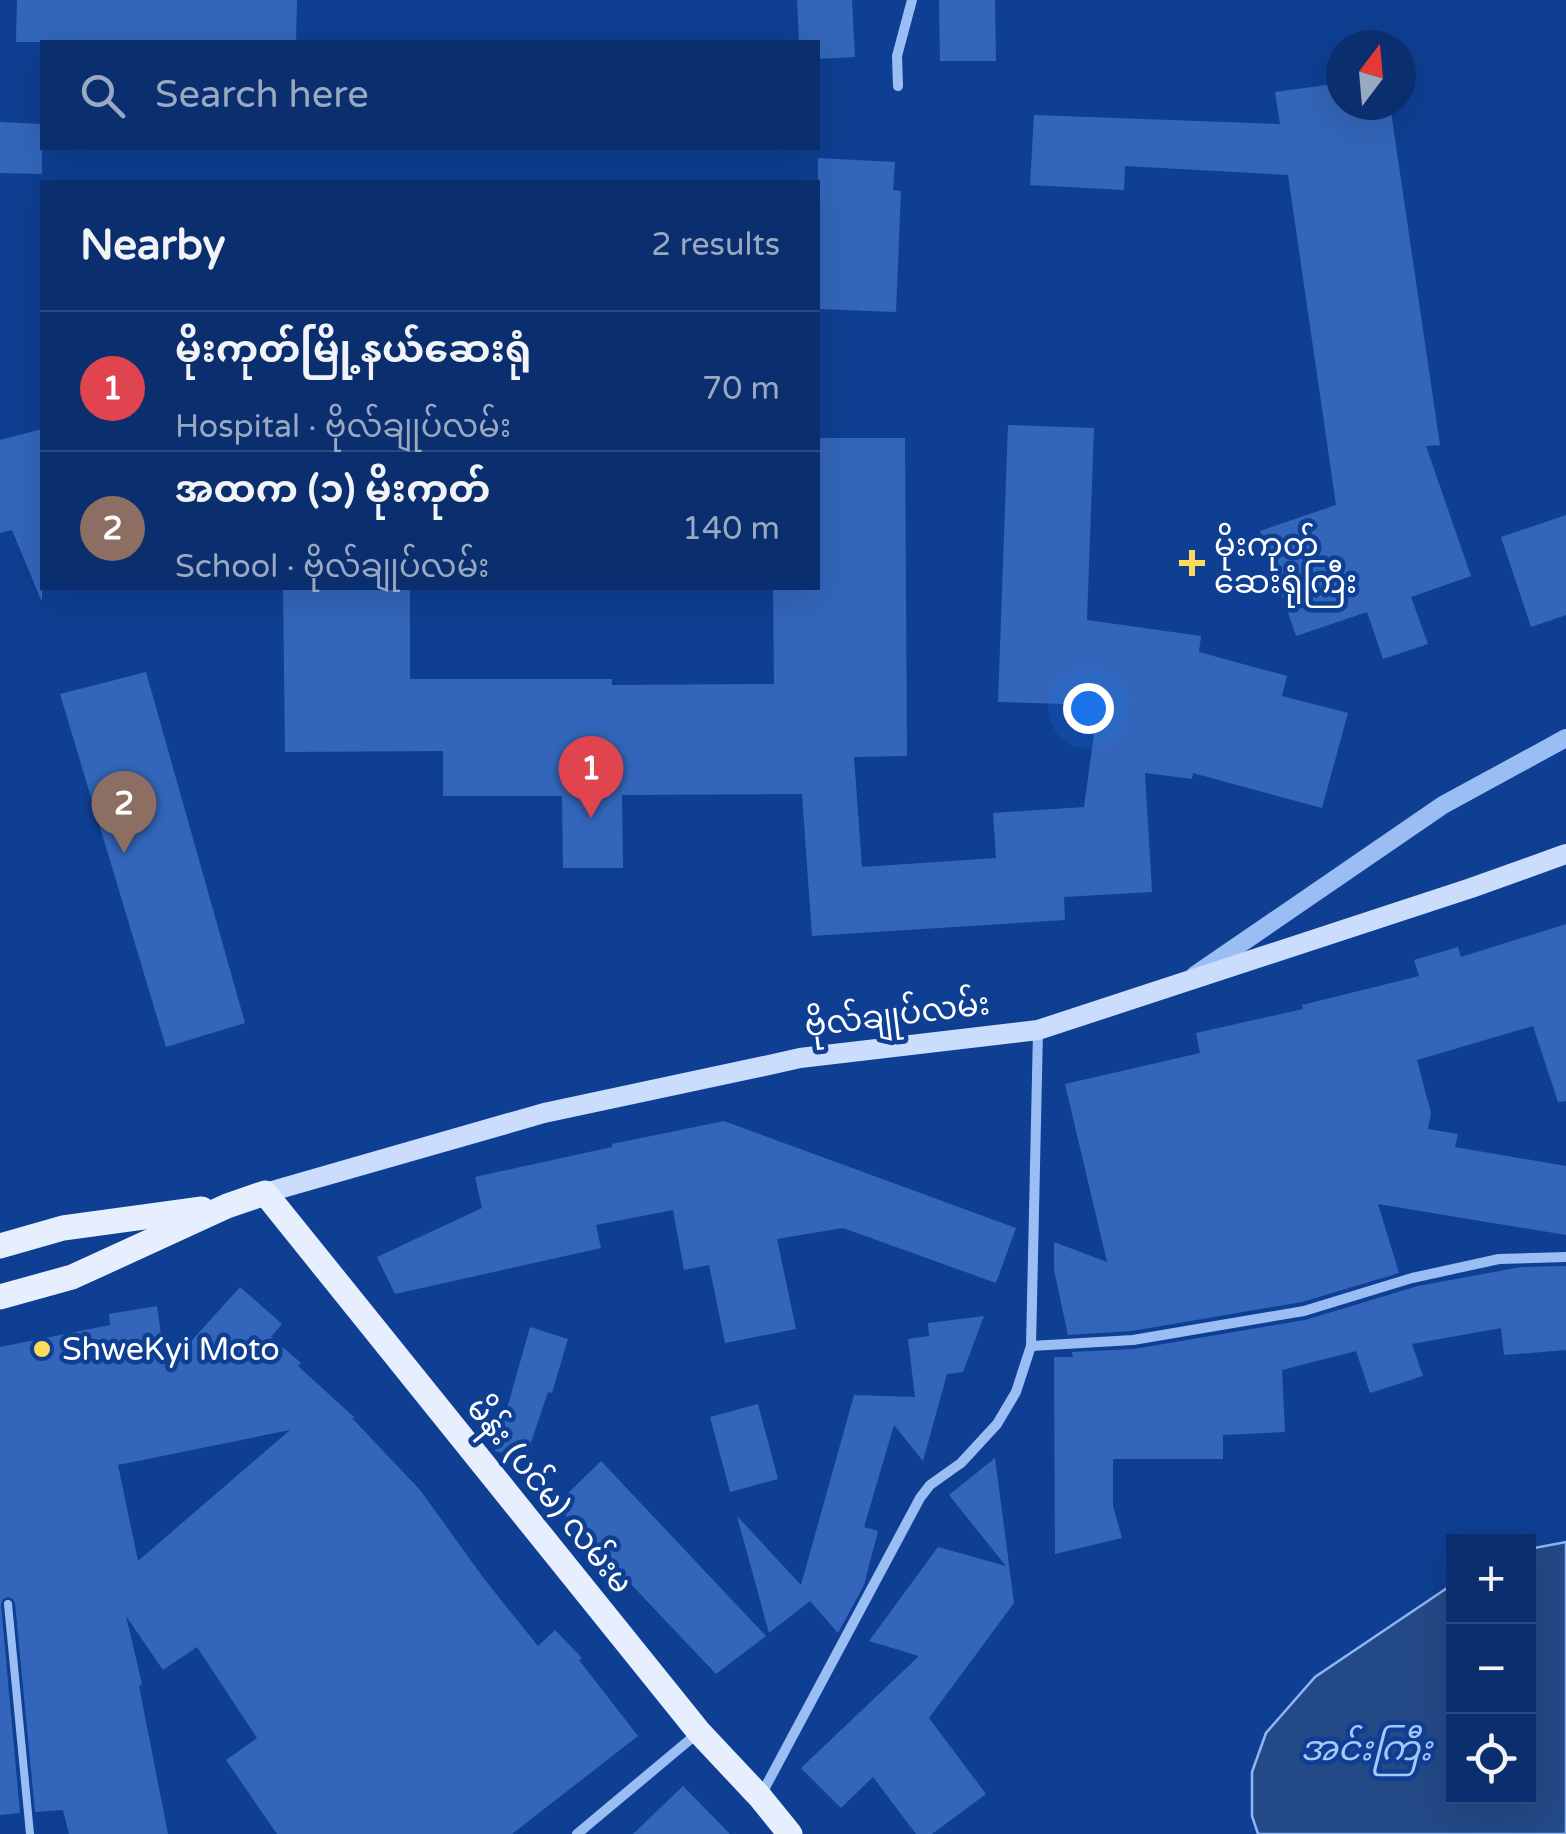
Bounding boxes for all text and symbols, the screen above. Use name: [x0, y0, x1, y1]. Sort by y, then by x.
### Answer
north arrow: [1326, 30, 1416, 120]
search box: [40, 40, 820, 150]
icon: search: [75, 68, 130, 123]
text: Search here: [155, 72, 369, 118]
text: Nearby: [80, 220, 225, 271]
text: 2 results: [651, 226, 780, 264]
text: မိုးကုတ်မြို့နယ်ဆေးရုံ: [175, 327, 532, 373]
text: 1: [102, 370, 123, 408]
text: 70 m: [702, 370, 780, 408]
text: Hospital · ဗိုလ်‌ချုပ်‌လမ်း: [175, 408, 511, 446]
text: အထက (၁) မိုးကုတ်: [175, 467, 490, 513]
text: 2: [102, 510, 123, 548]
text: 140 m: [682, 510, 780, 548]
place label: မိုးကုတ်‌ ‌ဆေးရုံကြီး: [1214, 522, 1357, 608]
text: School · ဗိုလ်‌ချုပ်‌လမ်း: [175, 548, 489, 586]
marker: မိုးကုတ်‌ ‌ဆေးရုံကြီး: [1179, 550, 1205, 576]
your location: [1063, 683, 1114, 734]
pin: 1: [558, 736, 624, 818]
pin: 2: [92, 770, 156, 853]
street label: ဗိုလ်‌ချုပ်‌လမ်း: [802, 980, 993, 1051]
place label: ShweKyi Moto: [62, 1331, 280, 1369]
marker: ShweKyi Moto: [31, 1338, 53, 1360]
street label: မိန်း (ပင်မ) လမ်းမ: [454, 1386, 644, 1605]
map controls: [1446, 1534, 1536, 1804]
button: +: [1446, 1534, 1536, 1624]
button: −: [1446, 1624, 1536, 1714]
button: locate: [1446, 1714, 1536, 1804]
water label: အင်းကြီး: [1300, 1724, 1434, 1777]

